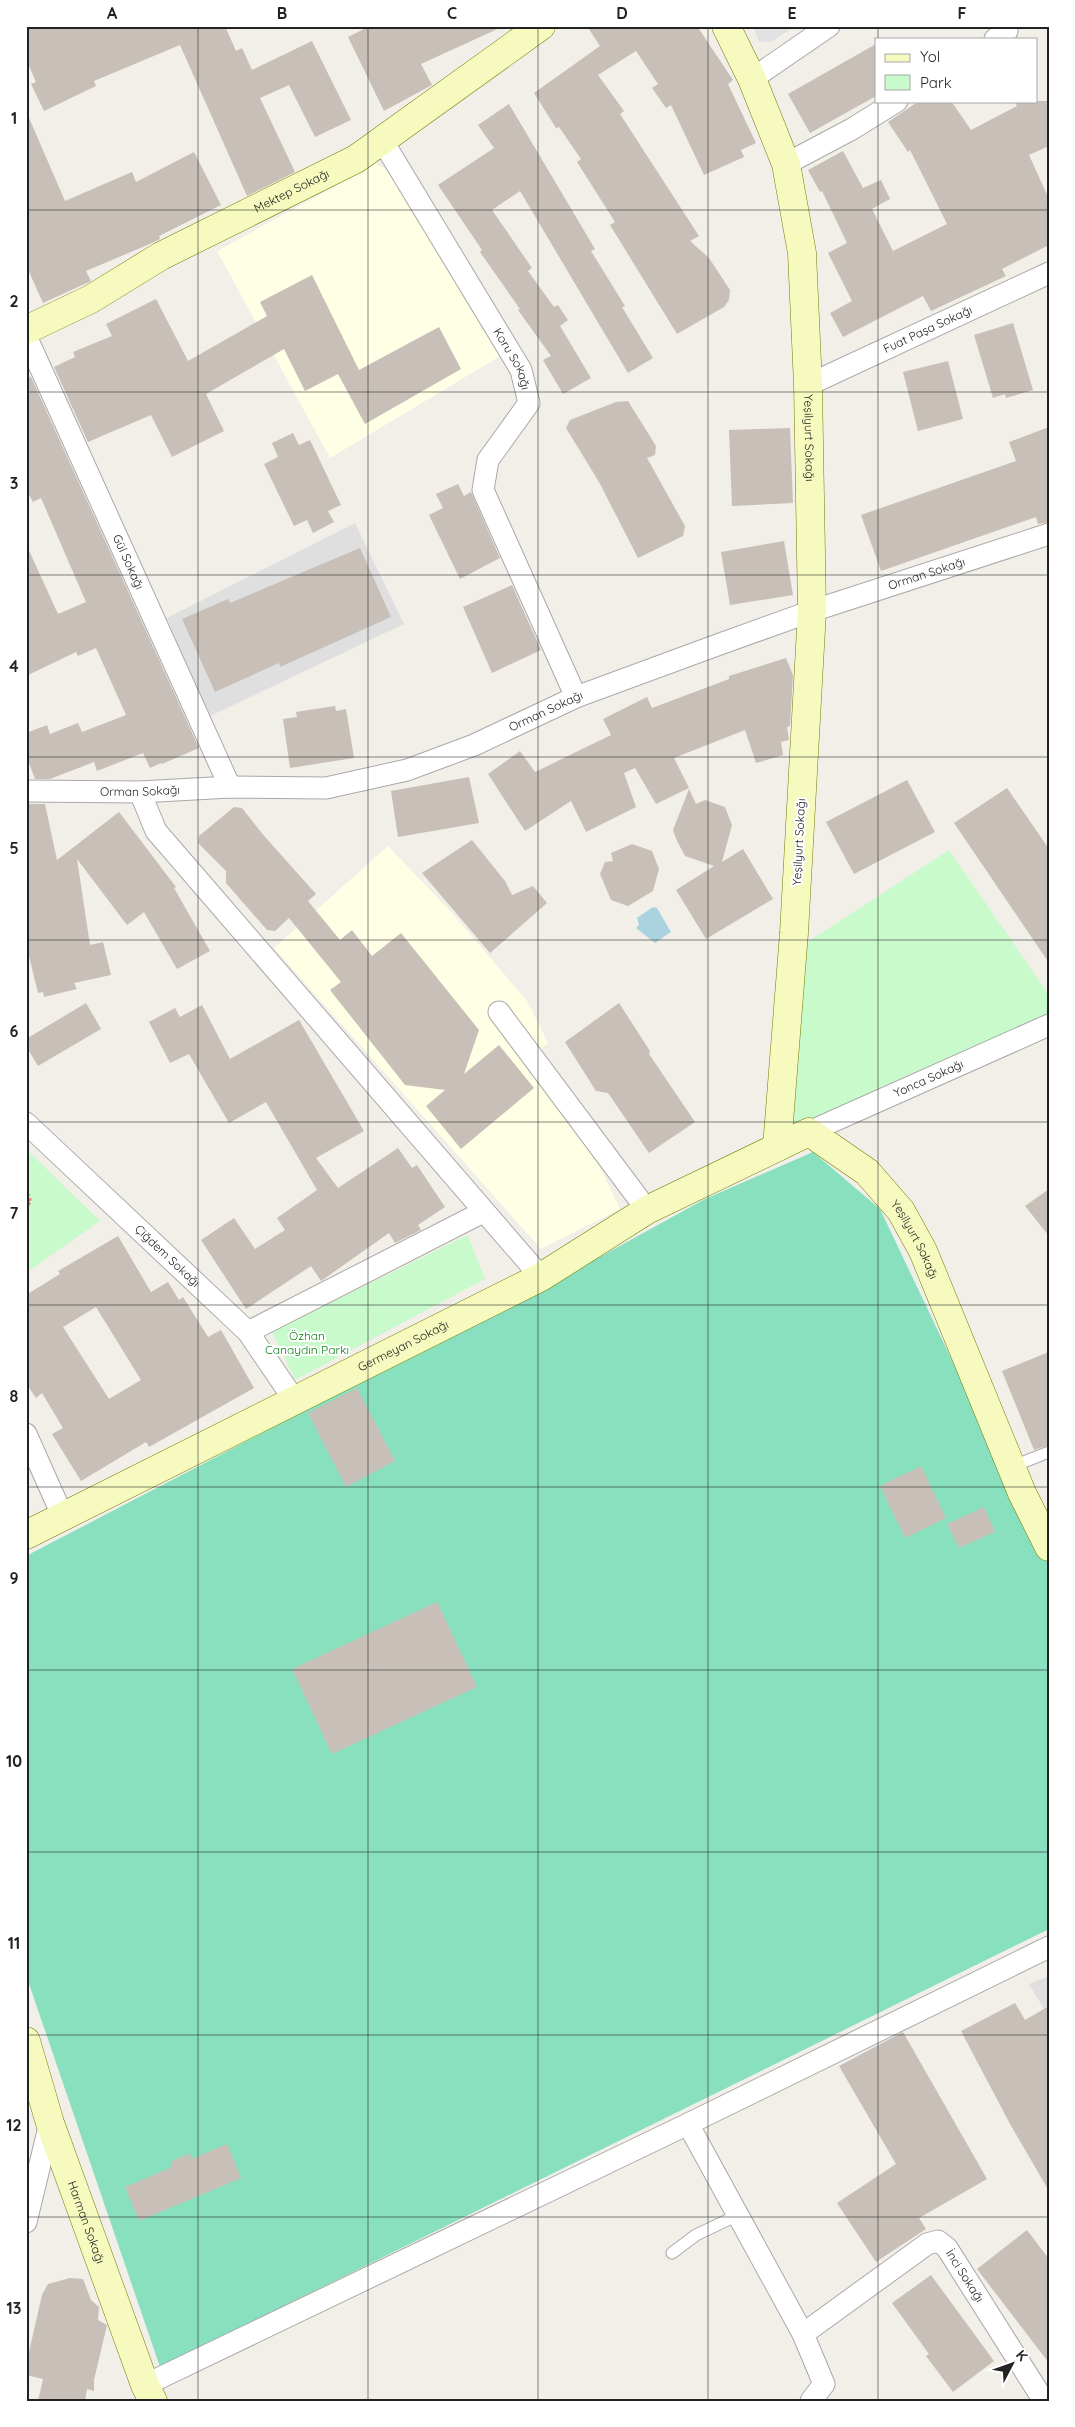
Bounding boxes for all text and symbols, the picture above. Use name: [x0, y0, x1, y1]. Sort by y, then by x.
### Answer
text: A: [107, 3, 118, 23]
text: B: [277, 3, 287, 23]
text: C: [447, 3, 457, 23]
text: D: [616, 3, 628, 23]
text: E: [787, 3, 797, 23]
text: F: [958, 3, 967, 23]
legend: [875, 38, 1038, 102]
text: Yol: [920, 47, 940, 66]
text: Park: [920, 73, 952, 92]
text: 1: [11, 108, 17, 128]
street label: Mektep Sokağı: [251, 166, 332, 216]
text: 2: [9, 291, 19, 311]
street label: Fuat Paşa Sokağı: [881, 302, 974, 356]
street label: Koru Sokağı: [490, 325, 533, 391]
street label: Yeşilyurt Sokağı: [801, 394, 818, 482]
text: 3: [10, 473, 18, 493]
street label: Gül Sokağı: [110, 532, 148, 592]
street label: Orman Sokağı: [886, 554, 967, 593]
text: 4: [9, 656, 19, 676]
street label: Orman Sokağı: [506, 687, 585, 735]
street label: Orman Sokağı: [100, 782, 180, 799]
street label: Yeşilyurt Sokağı: [789, 798, 808, 886]
text: 5: [9, 838, 19, 858]
text: 6: [10, 1021, 19, 1041]
street label: Yonca Sokağı: [891, 1056, 966, 1100]
street label: Yeşilyurt Sokağı: [888, 1197, 942, 1281]
text: 7: [10, 1203, 19, 1223]
street label: Çiğdem Sokağı: [132, 1221, 203, 1290]
street label: Germeyan Sokağı: [355, 1317, 451, 1375]
park label: Özhan Canaydın Parkı: [265, 1328, 349, 1357]
text: 8: [10, 1386, 19, 1406]
text: 9: [9, 1568, 19, 1588]
text: 10: [6, 1751, 22, 1771]
text: 11: [8, 1933, 20, 1953]
text: 12: [6, 2115, 22, 2135]
street label: Harman Sokağı: [65, 2179, 108, 2265]
street label: İnci Sokağı: [943, 2246, 987, 2305]
text: 13: [7, 2298, 21, 2318]
north arrow: [988, 2340, 1038, 2390]
text: K: [1012, 2346, 1032, 2365]

